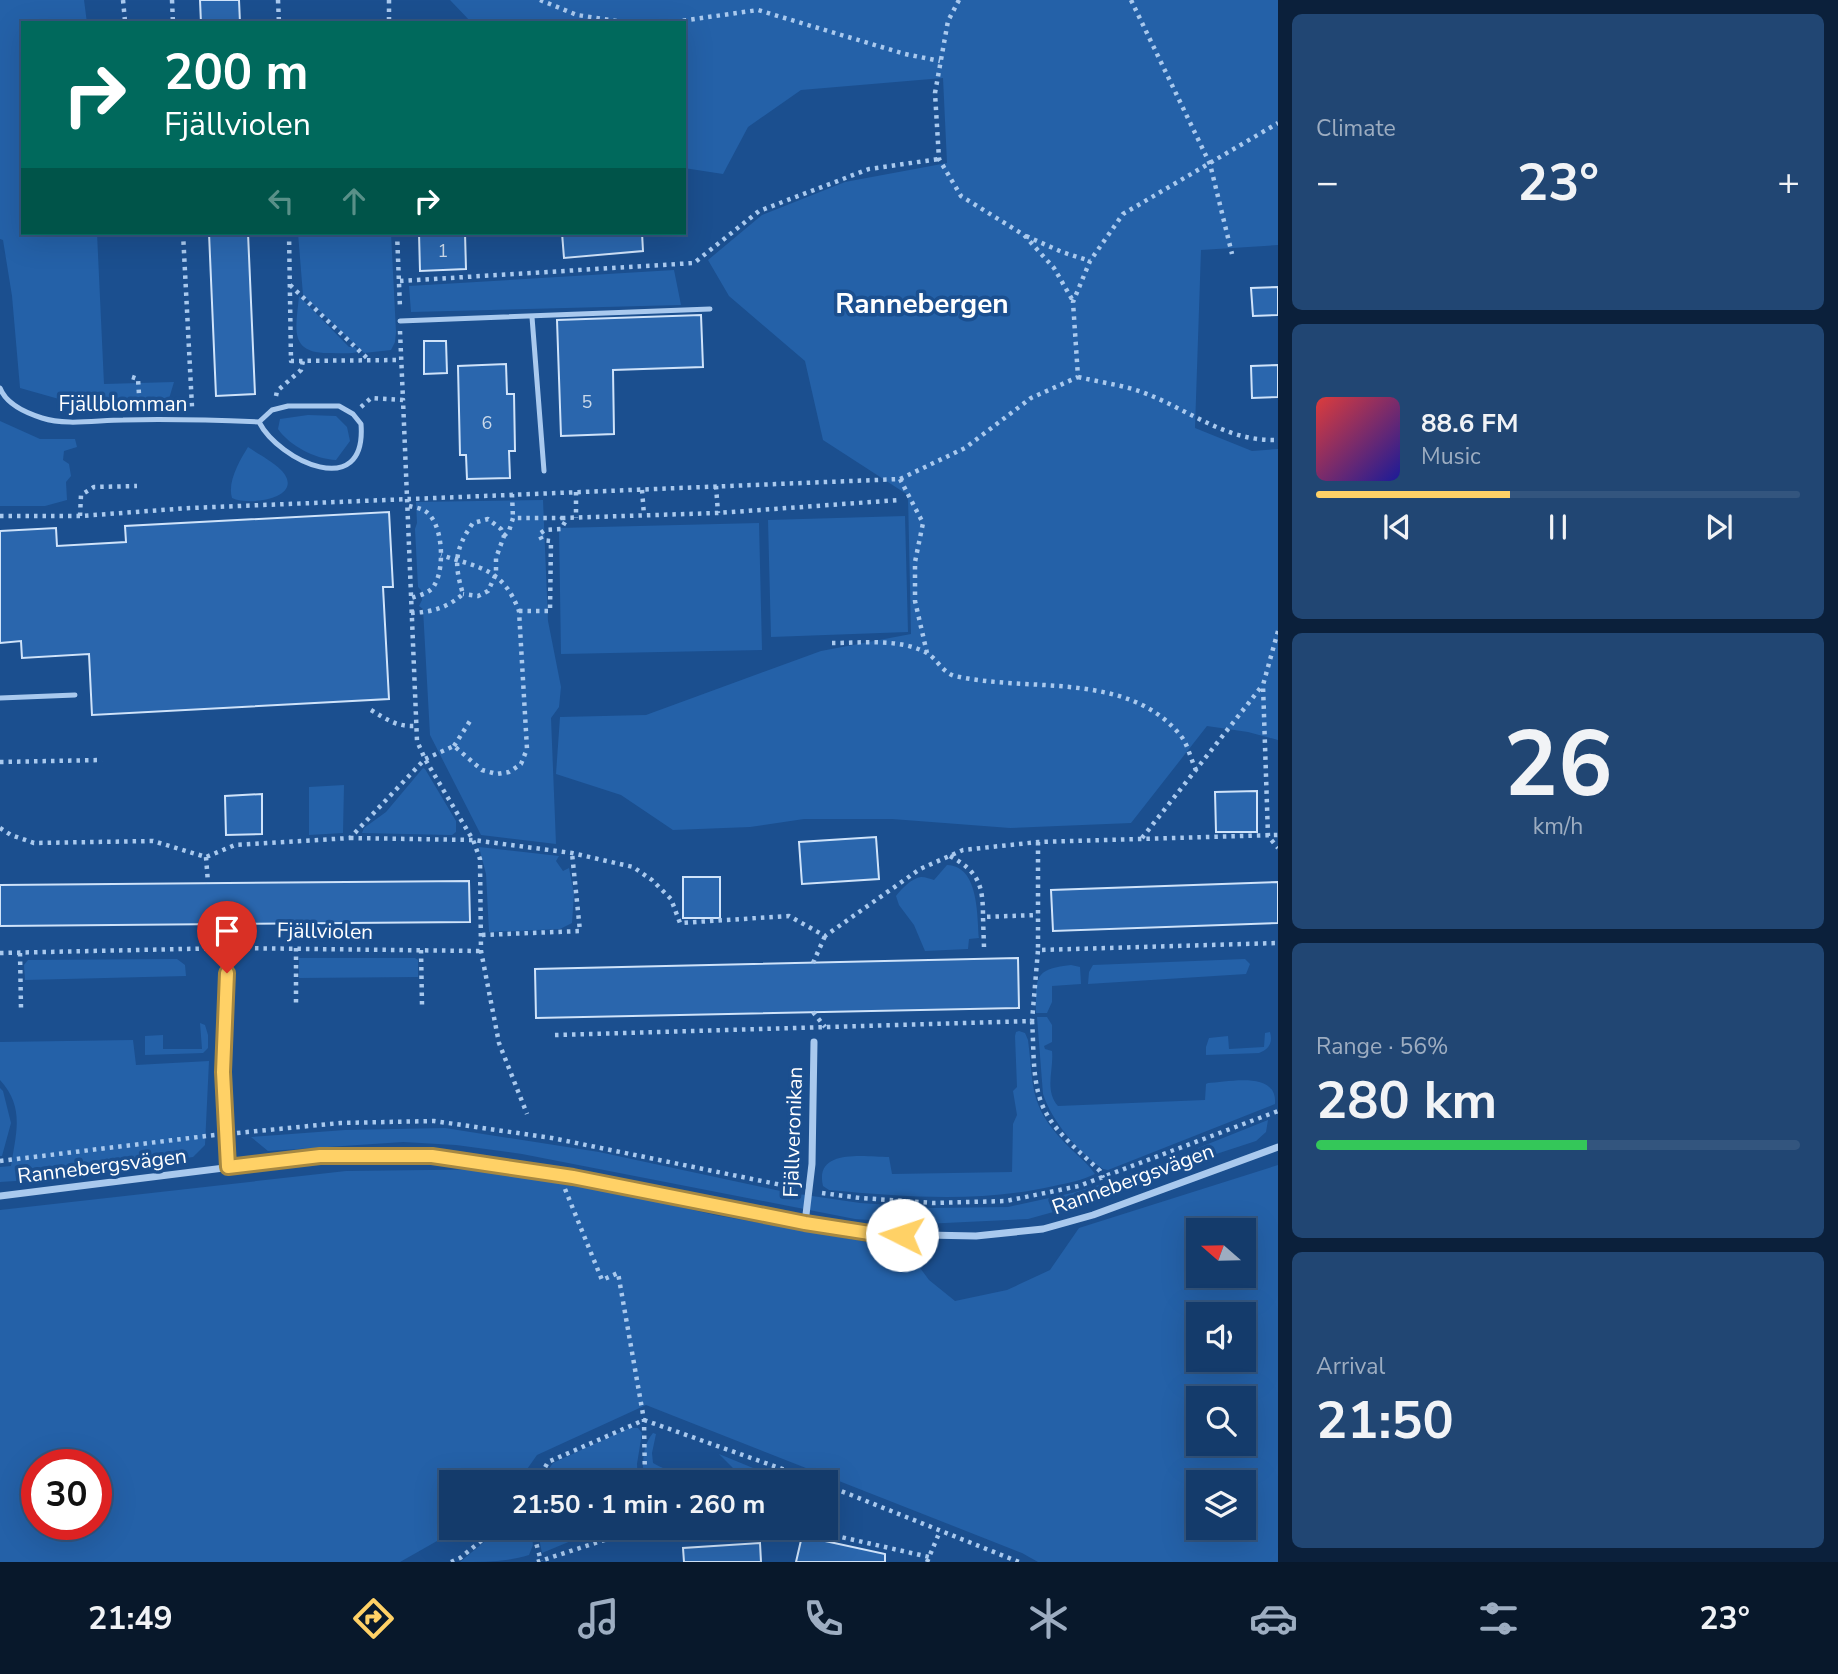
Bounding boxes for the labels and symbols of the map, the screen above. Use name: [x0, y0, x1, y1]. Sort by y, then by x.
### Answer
house number: 1: [438, 239, 448, 263]
district label: Rannebergen: [835, 285, 1009, 323]
street label: Fjällblomman: [58, 390, 188, 418]
house number: 5: [582, 390, 592, 414]
house number: 6: [482, 411, 492, 435]
pin: [197, 901, 257, 973]
street label: Fjällviolen: [277, 916, 373, 946]
street label: Fjällveronikan: [777, 1066, 809, 1198]
street label: Rannebergsvägen: [1048, 1137, 1218, 1221]
street label: Rannebergsvägen: [16, 1142, 188, 1190]
position arrow: [865, 1198, 939, 1272]
north arrow: [1186, 1218, 1256, 1288]
speed limit sign: 30: [21, 1449, 112, 1540]

